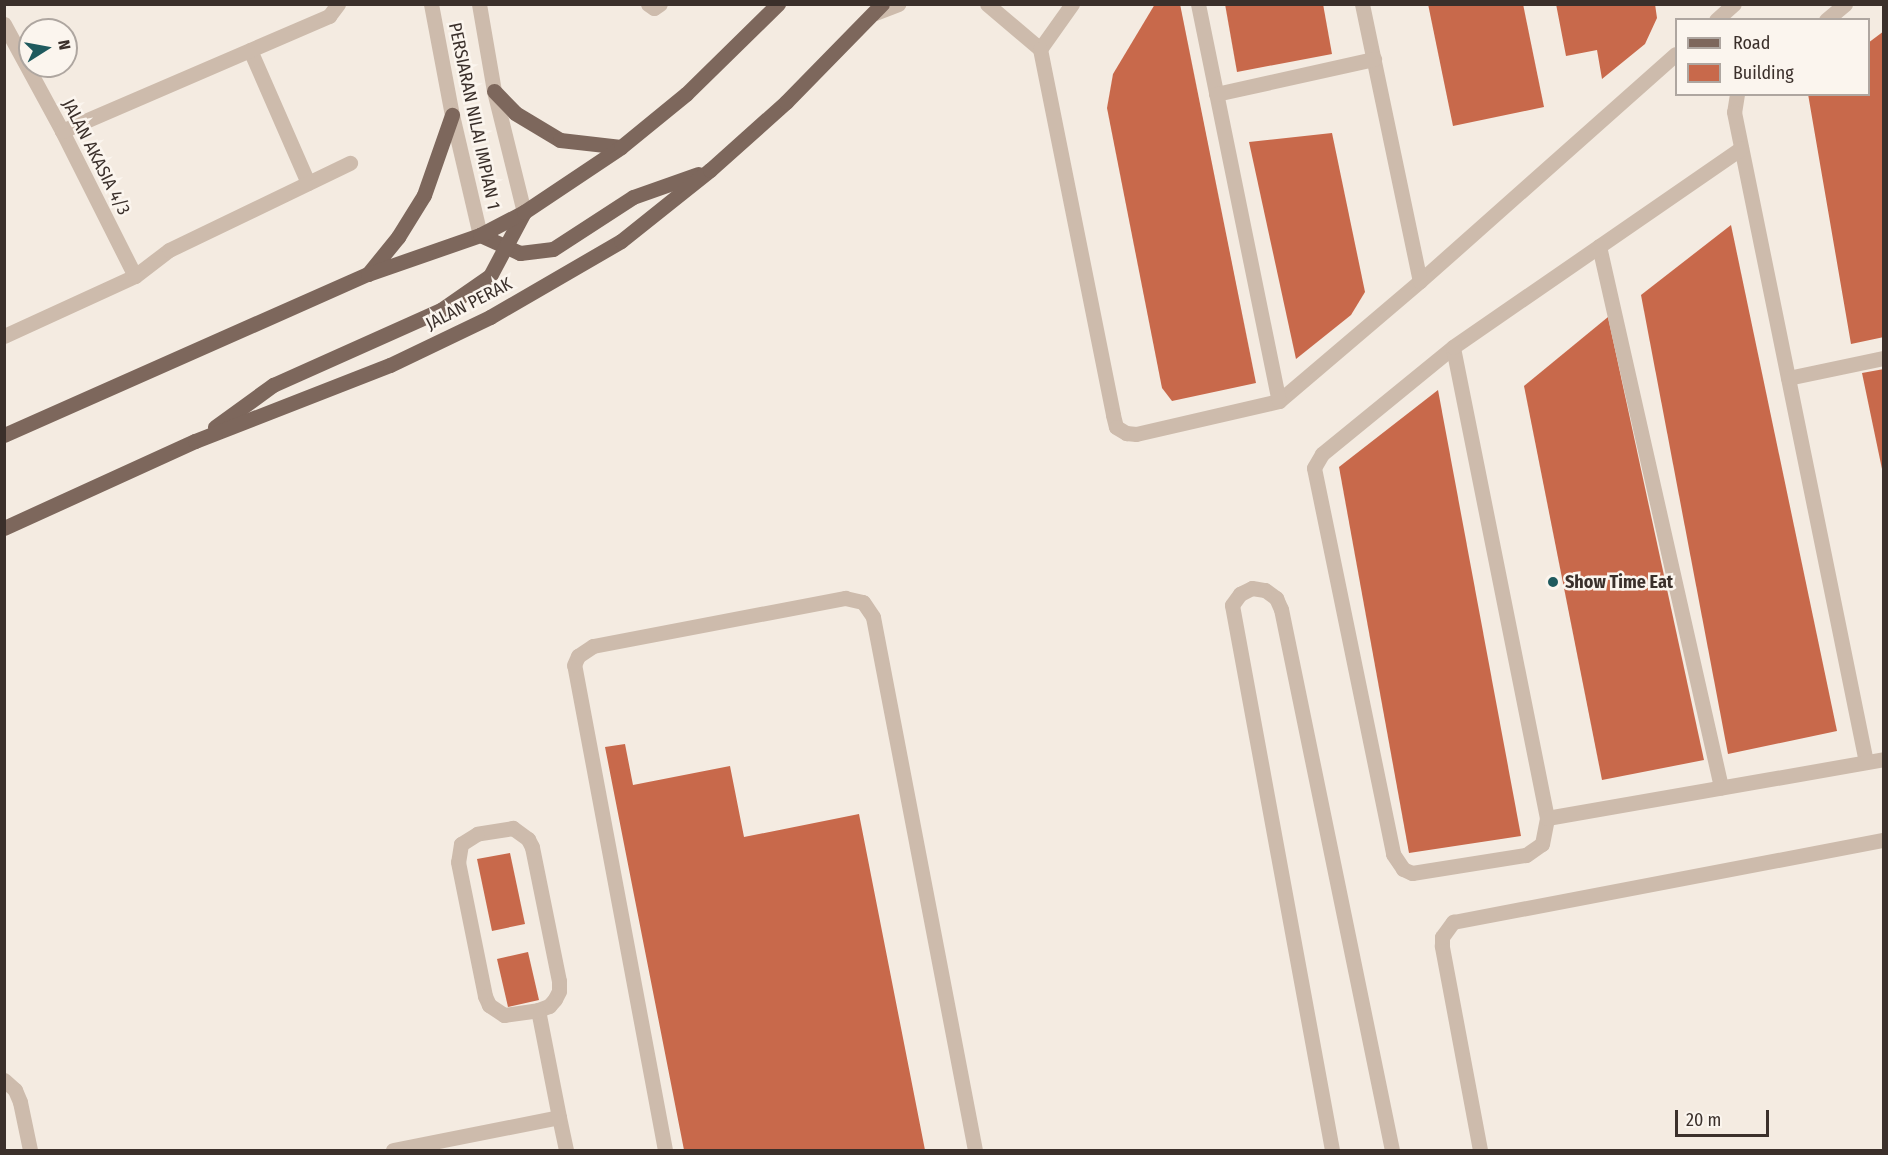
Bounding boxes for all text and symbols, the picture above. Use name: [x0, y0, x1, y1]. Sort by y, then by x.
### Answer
north arrow: [18, 18, 78, 78]
legend: [1675, 18, 1870, 96]
street label: PERSIARAN NILAI IMPIAN 1: [444, 21, 504, 211]
text: Road: [1733, 32, 1770, 54]
text: N: [54, 38, 74, 51]
text: Building: [1733, 62, 1794, 84]
street label: JALAN AKASIA 4/3: [58, 95, 134, 219]
street label: JALAN PERAK: [422, 273, 516, 335]
place label: Show Time Eat: [1565, 571, 1673, 593]
marker: Show Time Eat: [1546, 575, 1560, 589]
scale bar: [1678, 1098, 1772, 1136]
text: 20 m: [1686, 1109, 1721, 1131]

